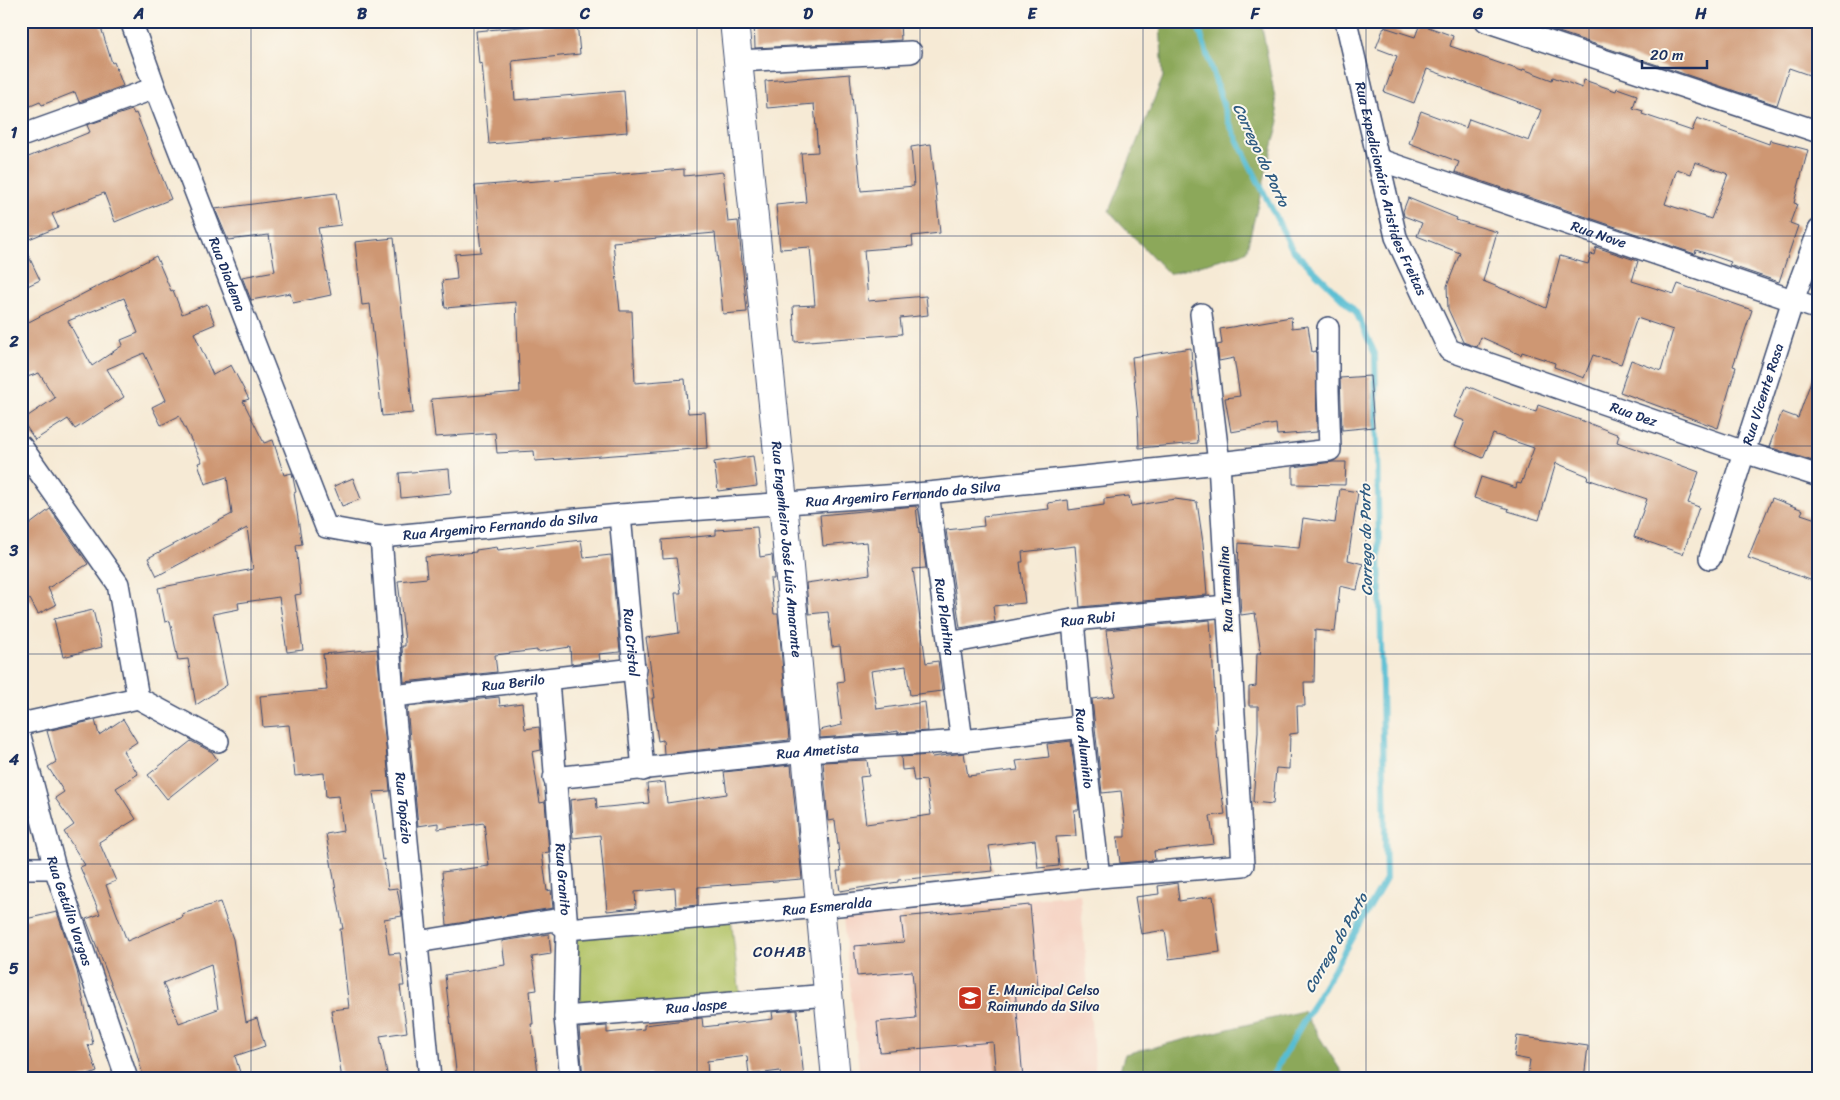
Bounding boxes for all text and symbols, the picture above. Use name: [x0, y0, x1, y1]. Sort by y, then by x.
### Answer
text: A: [133, 0, 144, 28]
text: B: [357, 0, 368, 28]
text: C: [579, 0, 591, 28]
text: D: [803, 0, 813, 28]
text: E: [1028, 0, 1038, 28]
text: F: [1250, 0, 1261, 28]
text: G: [1472, 0, 1484, 28]
text: H: [1694, 0, 1707, 28]
scale bar: [1642, 38, 1708, 70]
text: 20 m: [1650, 42, 1684, 68]
street label: Rua Expedicionário Aristides Freitas: [1348, 79, 1435, 301]
water label: Corrego do Porto: [1226, 99, 1297, 213]
text: 1: [11, 118, 18, 147]
street label: Rua Nove: [1568, 213, 1630, 255]
street label: Rua Diadema: [202, 233, 253, 315]
text: 2: [8, 327, 19, 356]
street label: Rua Vicente Rosa: [1735, 340, 1791, 449]
street label: Rua Dez: [1607, 394, 1661, 434]
street label: Rua Engenheiro José Luís Amarante: [764, 440, 810, 659]
street label: Rua Argemiro Fernando da Silva: [805, 473, 1003, 514]
water label: Corrego do Porto: [1352, 482, 1380, 596]
street label: Rua Argemiro Fernando da Silva: [402, 505, 600, 547]
text: 3: [9, 536, 19, 565]
street label: Rua Turmalina: [1211, 545, 1241, 633]
street label: Rua Plantina: [927, 577, 963, 658]
street label: Rua Rubi: [1059, 604, 1117, 635]
street label: Rua Cristal: [616, 607, 647, 679]
street label: Rua Berilo: [480, 667, 546, 699]
street label: Rua Alumínio: [1068, 707, 1101, 790]
street label: Rua Ametista: [775, 735, 860, 767]
text: 4: [8, 745, 19, 774]
street label: Rua Topázio: [388, 771, 420, 845]
street label: Rua Granito: [548, 842, 578, 916]
street label: Rua Getúlio Vargas: [40, 853, 100, 970]
water label: Corrego do Porto: [1297, 887, 1376, 998]
street label: Rua Esmeralda: [782, 889, 874, 923]
district label: COHAB: [753, 939, 807, 965]
text: 5: [9, 954, 19, 983]
place label: E. Municipal Celso Raimundo da Silva: [988, 978, 1100, 1019]
school or university icon: E. Municipal Celso Raimundo da Silva: [957, 985, 983, 1011]
street label: Rua Jaspe: [665, 991, 728, 1021]

